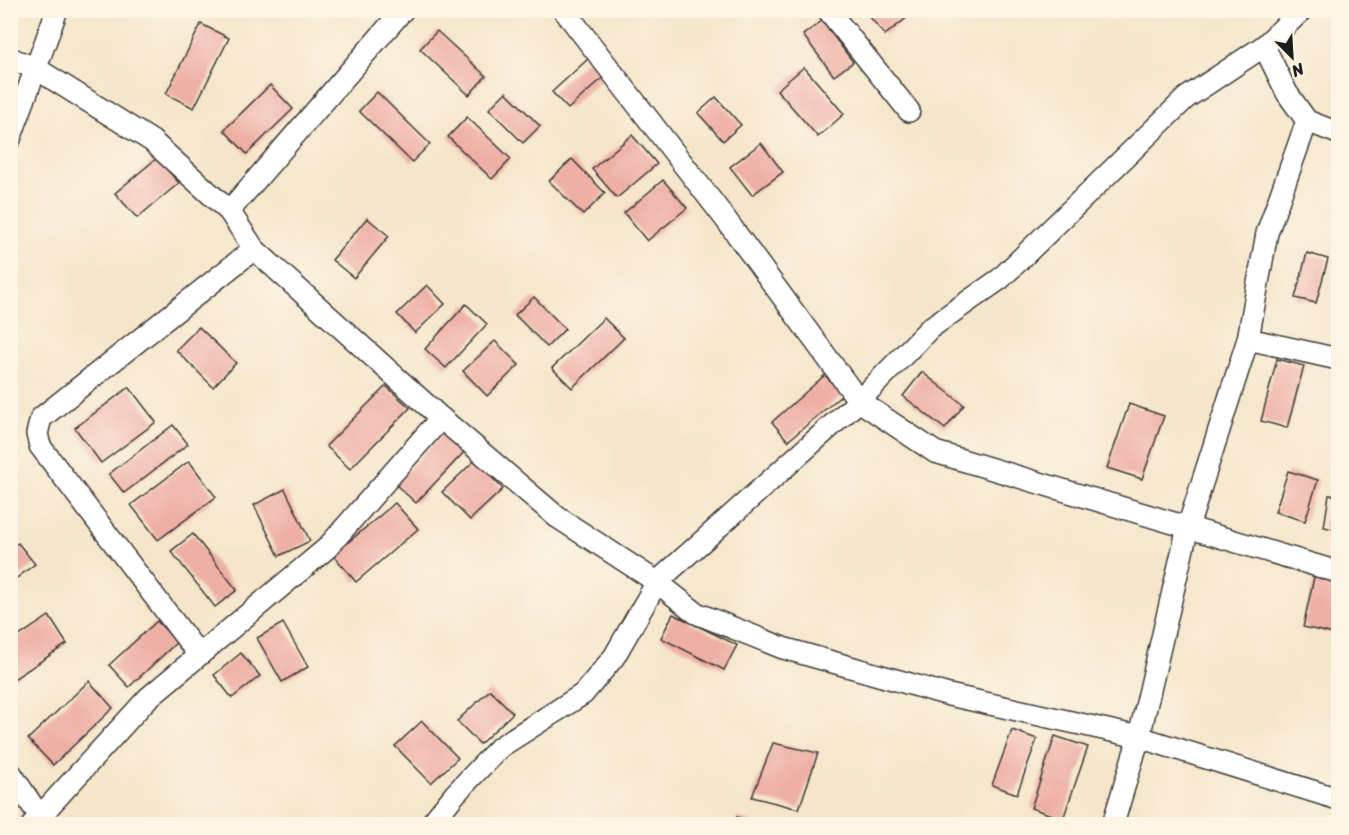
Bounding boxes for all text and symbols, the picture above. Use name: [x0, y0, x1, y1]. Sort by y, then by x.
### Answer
north arrow: [1262, 27, 1322, 87]
text: N: [1286, 54, 1310, 86]

